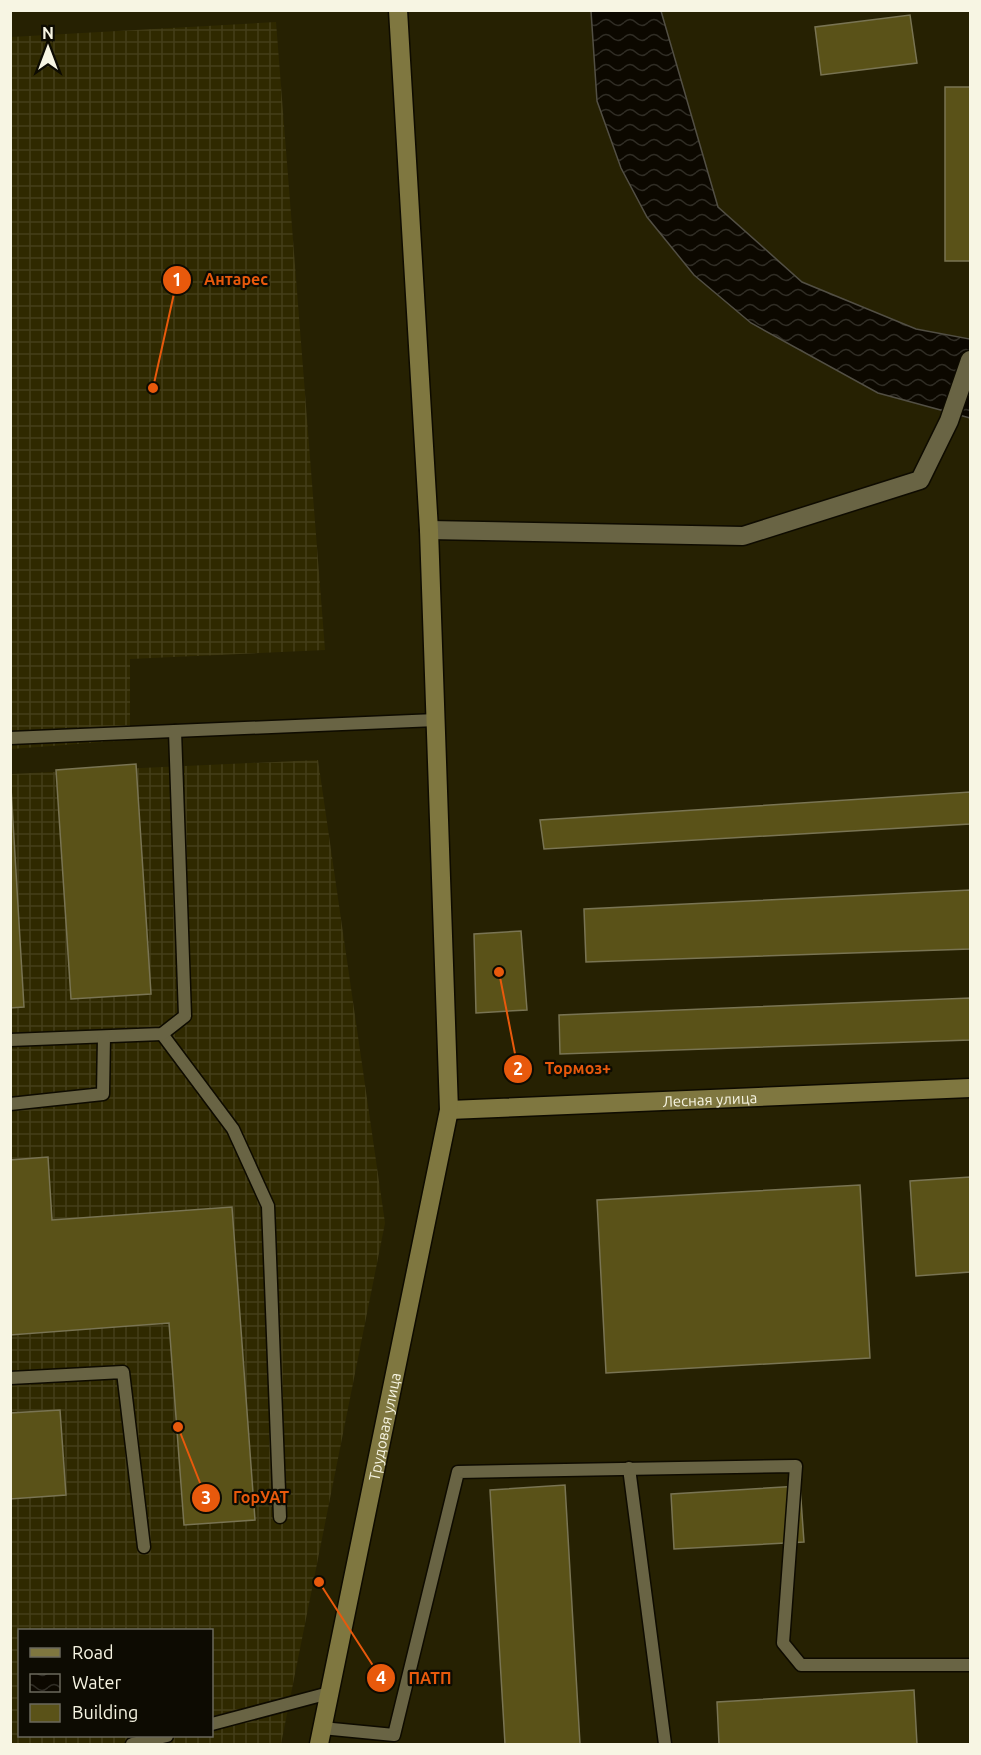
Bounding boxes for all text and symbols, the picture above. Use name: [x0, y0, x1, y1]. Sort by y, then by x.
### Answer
north arrow: [18, 18, 78, 78]
text: N: [42, 24, 54, 42]
callout: Антарес: [162, 263, 280, 297]
text: 1: [172, 269, 182, 289]
text: Антарес: [204, 270, 268, 288]
callout: Тормоз+: [503, 1052, 623, 1086]
text: 2: [513, 1058, 523, 1078]
text: Тормоз+: [545, 1059, 611, 1077]
street label: Лесная улица: [662, 1088, 757, 1109]
street label: Трудовая улица: [365, 1371, 403, 1482]
callout: ГорУАТ: [191, 1481, 301, 1515]
text: 3: [201, 1487, 211, 1507]
text: ГорУАТ: [233, 1488, 289, 1506]
legend: [18, 1629, 213, 1737]
text: Road: [72, 1642, 114, 1662]
callout: ПАТП: [366, 1661, 463, 1695]
text: 4: [376, 1667, 386, 1687]
text: ПАТП: [409, 1669, 451, 1687]
text: Water: [72, 1672, 122, 1692]
text: Building: [72, 1702, 138, 1722]

